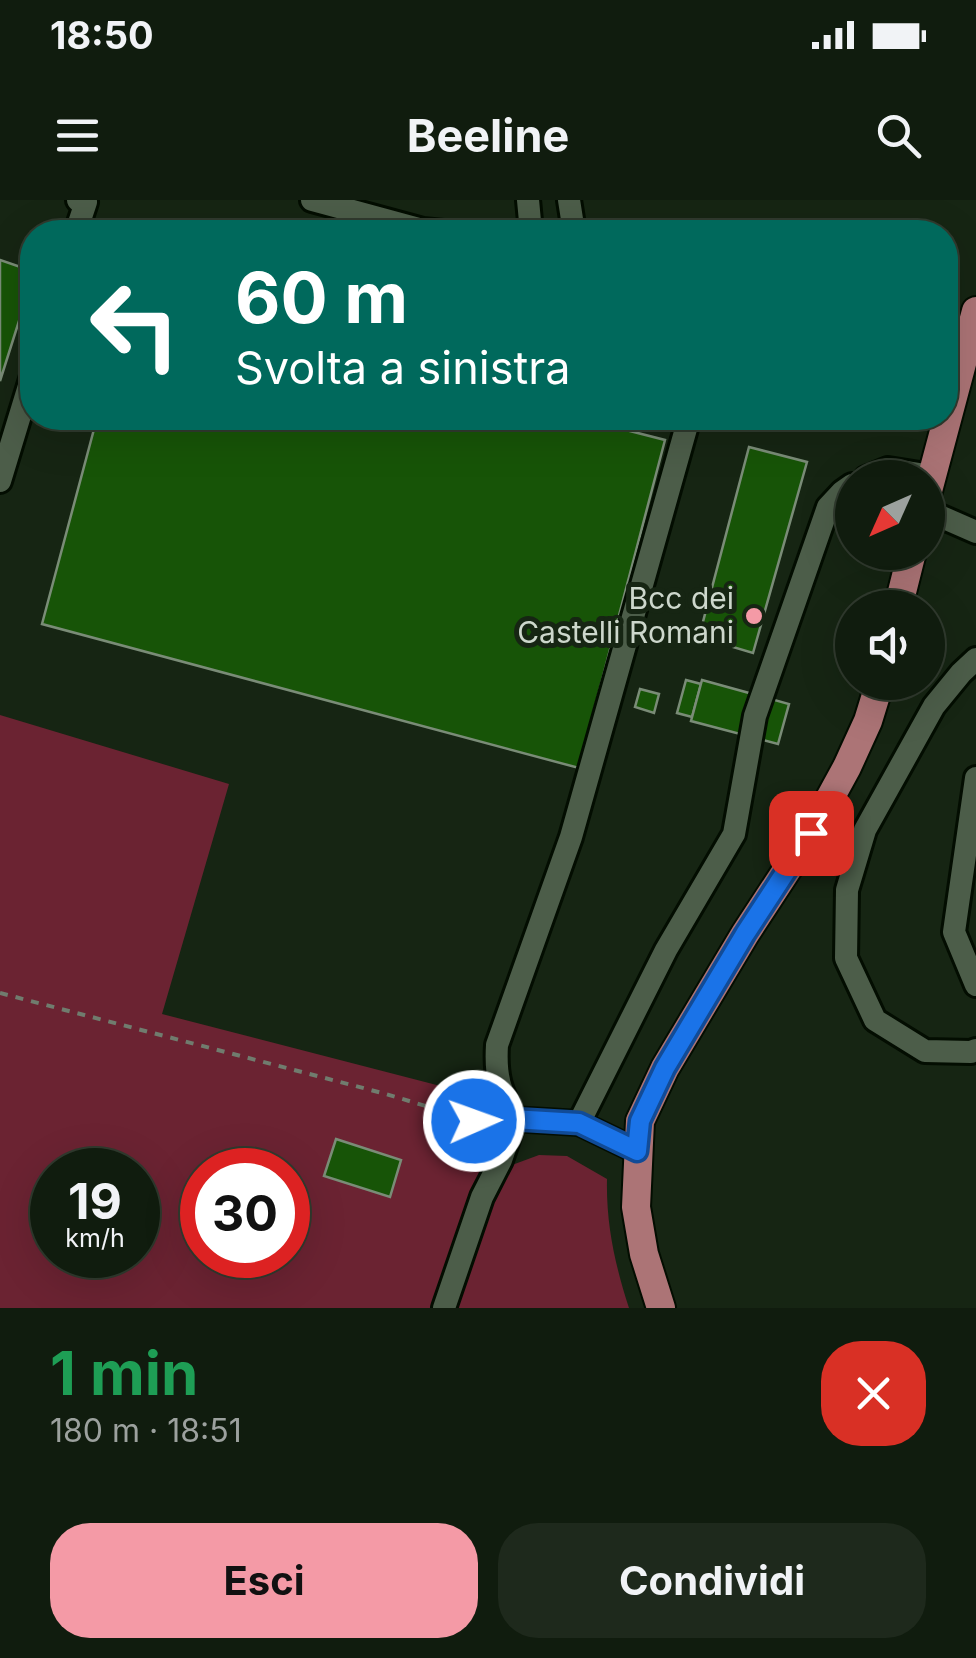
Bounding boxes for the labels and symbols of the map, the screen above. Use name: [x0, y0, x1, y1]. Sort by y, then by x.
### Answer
north arrow: [835, 460, 945, 570]
place label: Bcc dei Castelli Romani: [517, 580, 734, 650]
marker: Bcc dei Castelli Romani: [743, 605, 765, 627]
pin: [769, 791, 854, 876]
position arrow: [422, 1069, 526, 1173]
speed limit sign: 30: [180, 1148, 310, 1278]

